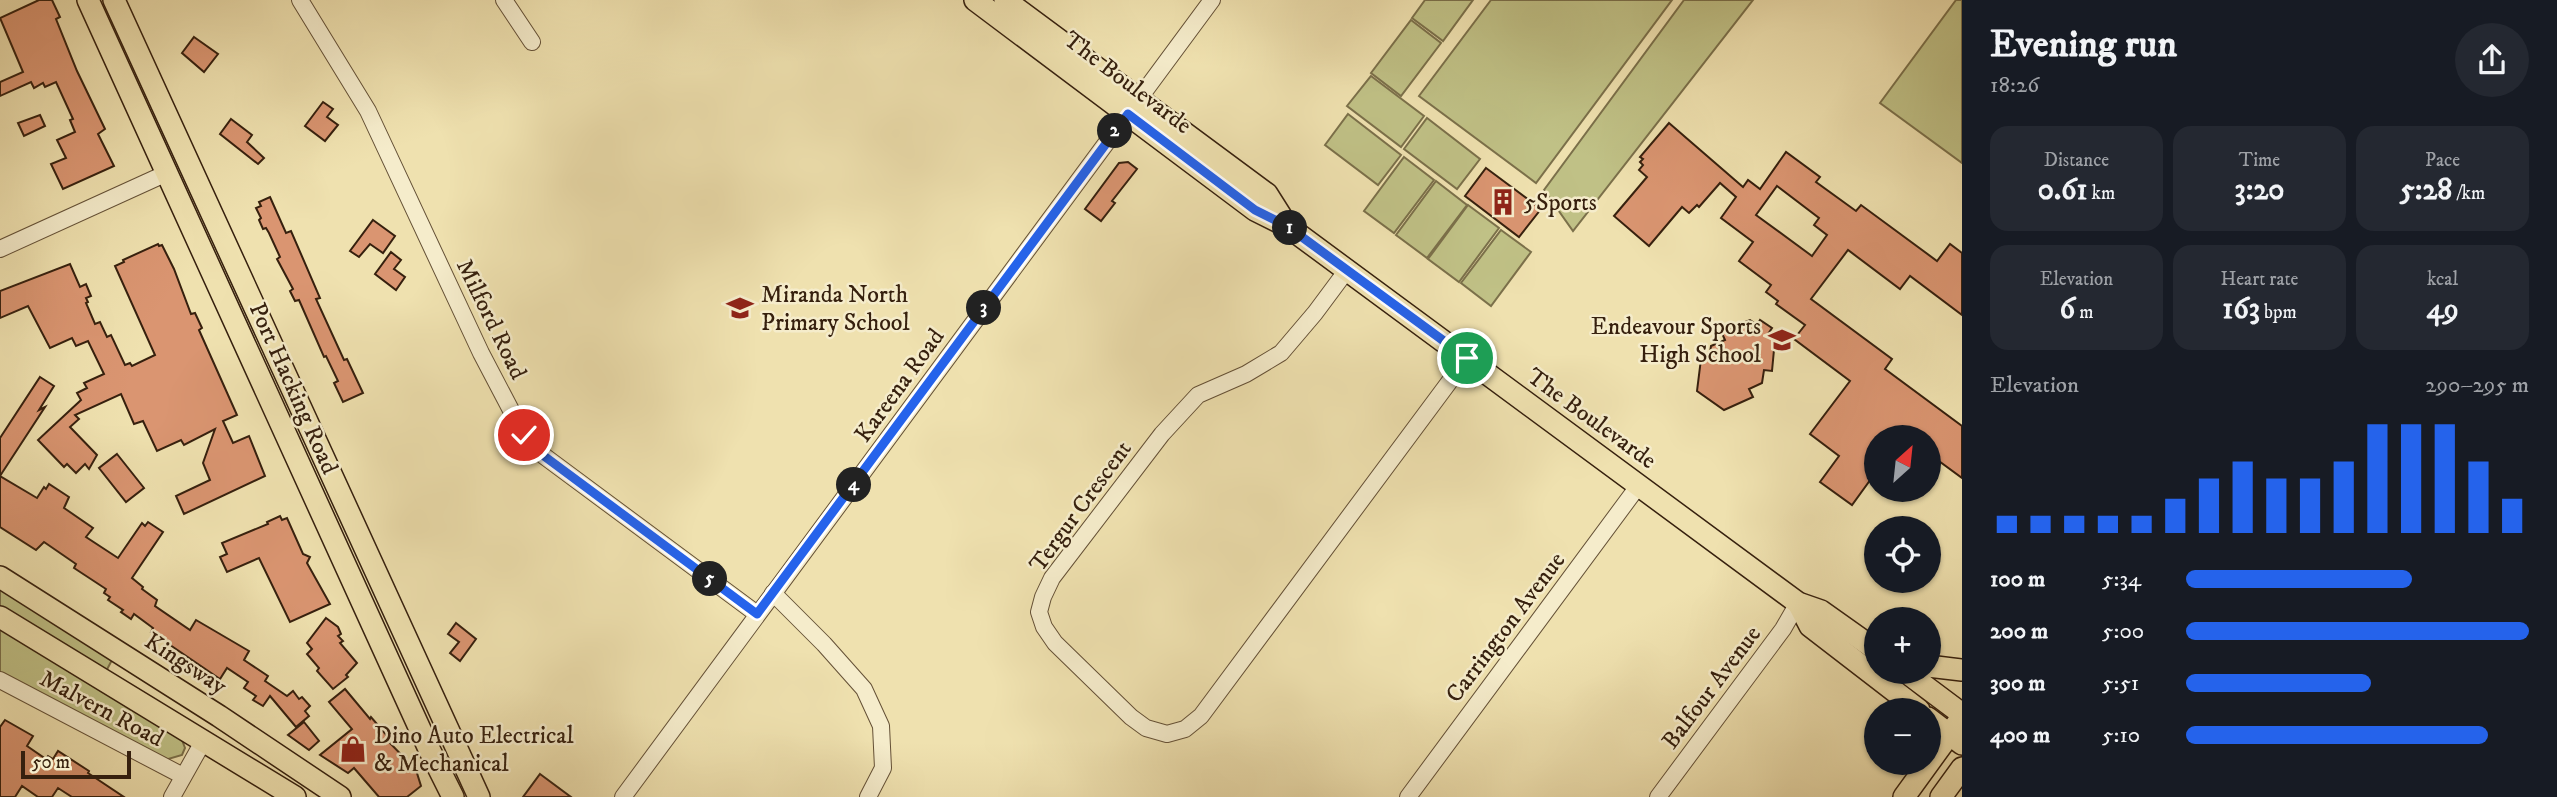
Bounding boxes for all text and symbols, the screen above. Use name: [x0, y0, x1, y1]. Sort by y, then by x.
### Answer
text: Evening run: [1990, 21, 2177, 69]
button: share: [2455, 23, 2529, 97]
street label: The Boulevarde: [1057, 25, 1197, 141]
text: 18:26: [1990, 71, 2039, 100]
pin: 2: [1098, 114, 1132, 148]
text: 2: [1110, 119, 1119, 142]
text: Distance: [2044, 149, 2109, 172]
text: Time: [2239, 149, 2280, 172]
text: Pace: [2425, 149, 2460, 172]
text: 0.61: [2038, 172, 2087, 209]
text: 3:20: [2235, 172, 2284, 209]
text: 5:28: [2400, 172, 2452, 209]
text: km: [2087, 182, 2115, 205]
text: /km: [2452, 182, 2485, 205]
building icon: 5Sports: [1488, 187, 1518, 217]
place label: 5Sports: [1524, 188, 1597, 218]
pin: 1: [1272, 210, 1308, 246]
text: 1: [1286, 216, 1293, 239]
street label: Milford Road: [449, 254, 533, 385]
text: Elevation: [2040, 268, 2113, 291]
text: Heart rate: [2221, 268, 2298, 291]
text: kcal: [2427, 268, 2458, 291]
place label: Miranda North Primary School: [761, 280, 910, 338]
pin: 3: [967, 290, 1002, 326]
text: 6: [2060, 291, 2075, 328]
text: 163: [2222, 291, 2260, 328]
text: 49: [2426, 291, 2459, 328]
school or university icon: Miranda North Primary School: [725, 293, 755, 323]
text: 3: [980, 296, 987, 319]
street label: Port Hacking Road: [242, 298, 344, 479]
text: m: [2075, 301, 2093, 324]
text: bpm: [2260, 301, 2297, 324]
place label: Endeavour Sports High School: [1591, 312, 1762, 370]
street label: Kareena Road: [848, 323, 951, 448]
school or university icon: Endeavour Sports High School: [1767, 325, 1797, 355]
pin: [1437, 328, 1497, 388]
icon: arrive: [1448, 339, 1486, 377]
street label: The Boulevarde: [1521, 362, 1662, 476]
text: Elevation: [1990, 371, 2079, 400]
text: 290–295 m: [2425, 371, 2529, 400]
pin: [494, 405, 554, 465]
icon: check: [505, 416, 543, 454]
north arrow: [1864, 425, 1941, 502]
map controls: [1864, 425, 1941, 775]
street label: Tergur Crescent: [1023, 435, 1139, 578]
pin: 4: [836, 468, 872, 503]
text: 4: [848, 473, 859, 496]
button: locate: [1864, 516, 1941, 593]
street label: Carrington Avenue: [1439, 546, 1572, 709]
pin: 5: [692, 562, 728, 596]
text: 100 m: [1990, 565, 2045, 594]
text: 5:34: [2102, 565, 2141, 594]
text: 5: [705, 567, 714, 590]
button: +: [1864, 607, 1941, 684]
text: 200 m: [1990, 617, 2048, 646]
text: 5:00: [2102, 617, 2144, 646]
street label: Balfour Avenue: [1656, 620, 1768, 755]
street label: Kingsway: [139, 626, 233, 702]
street label: Malvern Road: [34, 664, 169, 754]
text: 300 m: [1990, 669, 2046, 698]
text: 5:51: [2102, 669, 2139, 698]
button: −: [1864, 698, 1941, 775]
place label: Dino Auto Electrical & Mechanical: [374, 721, 574, 779]
text: 400 m: [1990, 721, 2050, 750]
text: 5:10: [2102, 721, 2140, 750]
shop icon: Dino Auto Electrical & Mechanical: [338, 734, 368, 764]
scale bar: [21, 748, 131, 780]
text: 50 m: [32, 751, 70, 774]

